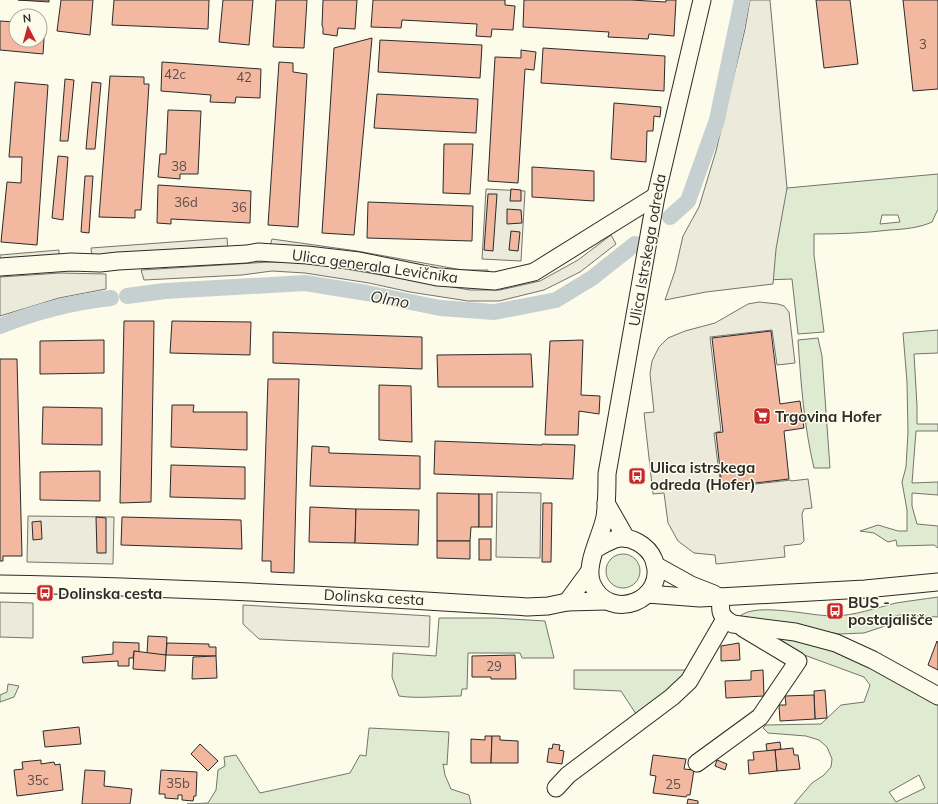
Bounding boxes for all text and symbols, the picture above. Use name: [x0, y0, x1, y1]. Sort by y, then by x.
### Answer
north arrow: [8, 8, 48, 48]
text: N: [22, 11, 32, 25]
house number: 3: [919, 36, 927, 52]
house number: 42c: [164, 66, 186, 82]
house number: 42: [236, 69, 252, 85]
house number: 38: [171, 158, 187, 174]
street label: Ulica Istrskega odreda: [624, 172, 670, 328]
house number: 36d: [174, 194, 198, 210]
house number: 36: [231, 199, 247, 215]
street label: Ulica generala Levičnika: [291, 245, 459, 287]
water label: Olmo: [369, 286, 411, 312]
supermarket icon: Trgovina Hofer: [752, 406, 772, 426]
place label: Trgovina Hofer: [775, 407, 881, 426]
place label: Ulica istrskega odreda (Hofer): [650, 458, 756, 494]
bus stop icon: Ulica istrskega odreda (Hofer): [627, 466, 647, 486]
bus stop icon: Dolinska cesta: [35, 583, 55, 603]
place label: Dolinska cesta: [58, 584, 162, 603]
street label: Dolinska cesta: [323, 585, 425, 609]
place label: BUS - postajališče: [848, 593, 933, 629]
bus stop icon: BUS - postajališče: [825, 601, 845, 621]
house number: 29: [486, 658, 502, 674]
house number: 35c: [27, 772, 49, 788]
house number: 35b: [166, 775, 190, 791]
house number: 25: [665, 776, 681, 792]

